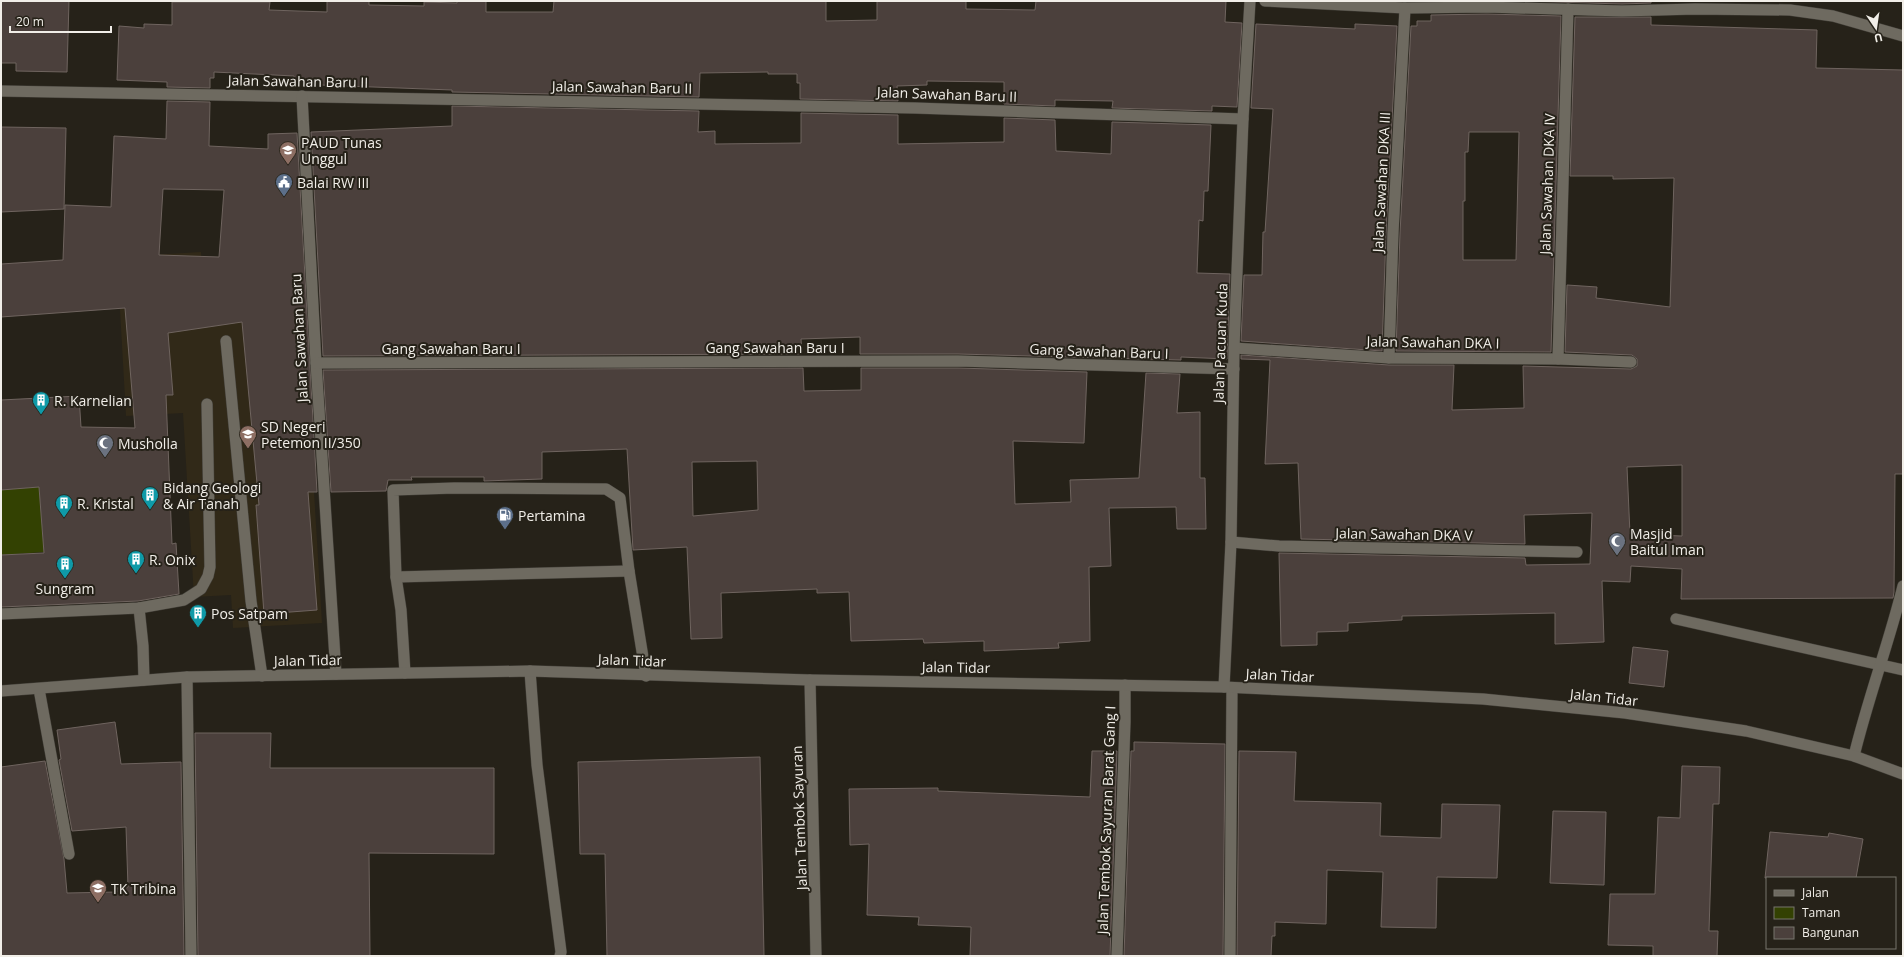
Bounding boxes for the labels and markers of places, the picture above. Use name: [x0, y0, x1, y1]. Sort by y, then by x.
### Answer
place label: PAUD Tunas Unggul: [301, 133, 382, 168]
school or university icon: PAUD Tunas Unggul: [278, 140, 298, 165]
public building icon: Balai RW III: [274, 172, 294, 197]
place label: Balai RW III: [297, 173, 369, 192]
building icon: R. Karnelian: [31, 390, 51, 415]
place label: R. Karnelian: [54, 391, 132, 410]
place label: SD Negeri Petemon II/350: [261, 417, 361, 452]
school or university icon: SD Negeri Petemon II/350: [238, 424, 258, 449]
mosque icon: Musholla: [95, 433, 115, 458]
place label: Musholla: [118, 434, 178, 453]
place label: Bidang Geologi & Air Tanah: [163, 478, 261, 513]
building icon: Bidang Geologi & Air Tanah: [140, 485, 160, 510]
building icon: R. Kristal: [54, 493, 74, 518]
place label: R. Kristal: [77, 494, 134, 513]
fuel station icon: Pertamina: [495, 505, 515, 530]
place label: Pertamina: [518, 506, 586, 525]
place label: Masjid Baitul Iman: [1630, 524, 1704, 559]
mosque icon: Masjid Baitul Iman: [1607, 531, 1627, 556]
building icon: R. Onix: [126, 549, 146, 574]
place label: R. Onix: [149, 550, 196, 569]
building icon: Sungram: [55, 554, 75, 579]
place label: Sungram: [36, 579, 94, 598]
building icon: Pos Satpam: [188, 603, 208, 628]
place label: Pos Satpam: [211, 604, 288, 623]
school or university icon: TK Tribina: [88, 878, 108, 903]
place label: TK Tribina: [111, 879, 176, 898]

